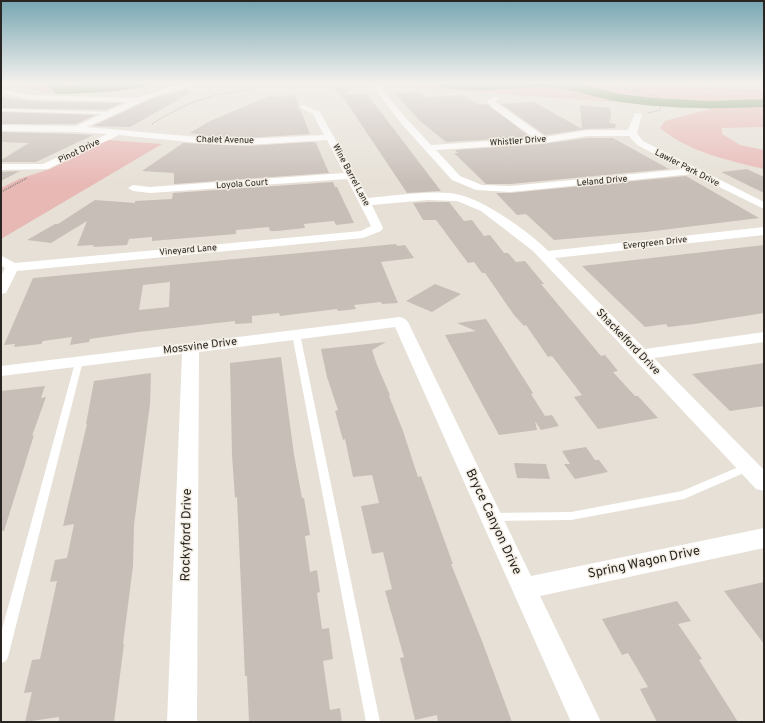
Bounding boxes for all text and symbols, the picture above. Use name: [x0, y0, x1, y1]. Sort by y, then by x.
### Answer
street label: Chalet Avenue: [196, 134, 254, 146]
street label: Whistler Drive: [489, 134, 547, 148]
street label: Pinot Drive: [56, 136, 102, 166]
street label: Wine Barrel Lane: [330, 142, 372, 208]
street label: Lawler Park Drive: [653, 147, 721, 189]
street label: Leland Drive: [576, 173, 628, 189]
street label: Loyola Court: [216, 177, 268, 191]
street label: Evergreen Drive: [622, 234, 688, 252]
street label: Vineyard Lane: [159, 242, 217, 258]
street label: Shackelford Drive: [593, 306, 663, 378]
street label: Mossvine Drive: [162, 335, 238, 357]
street label: Bryce Canyon Drive: [461, 466, 525, 578]
street label: Rockyford Drive: [178, 488, 196, 582]
street label: Spring Wagon Drive: [586, 543, 702, 583]

